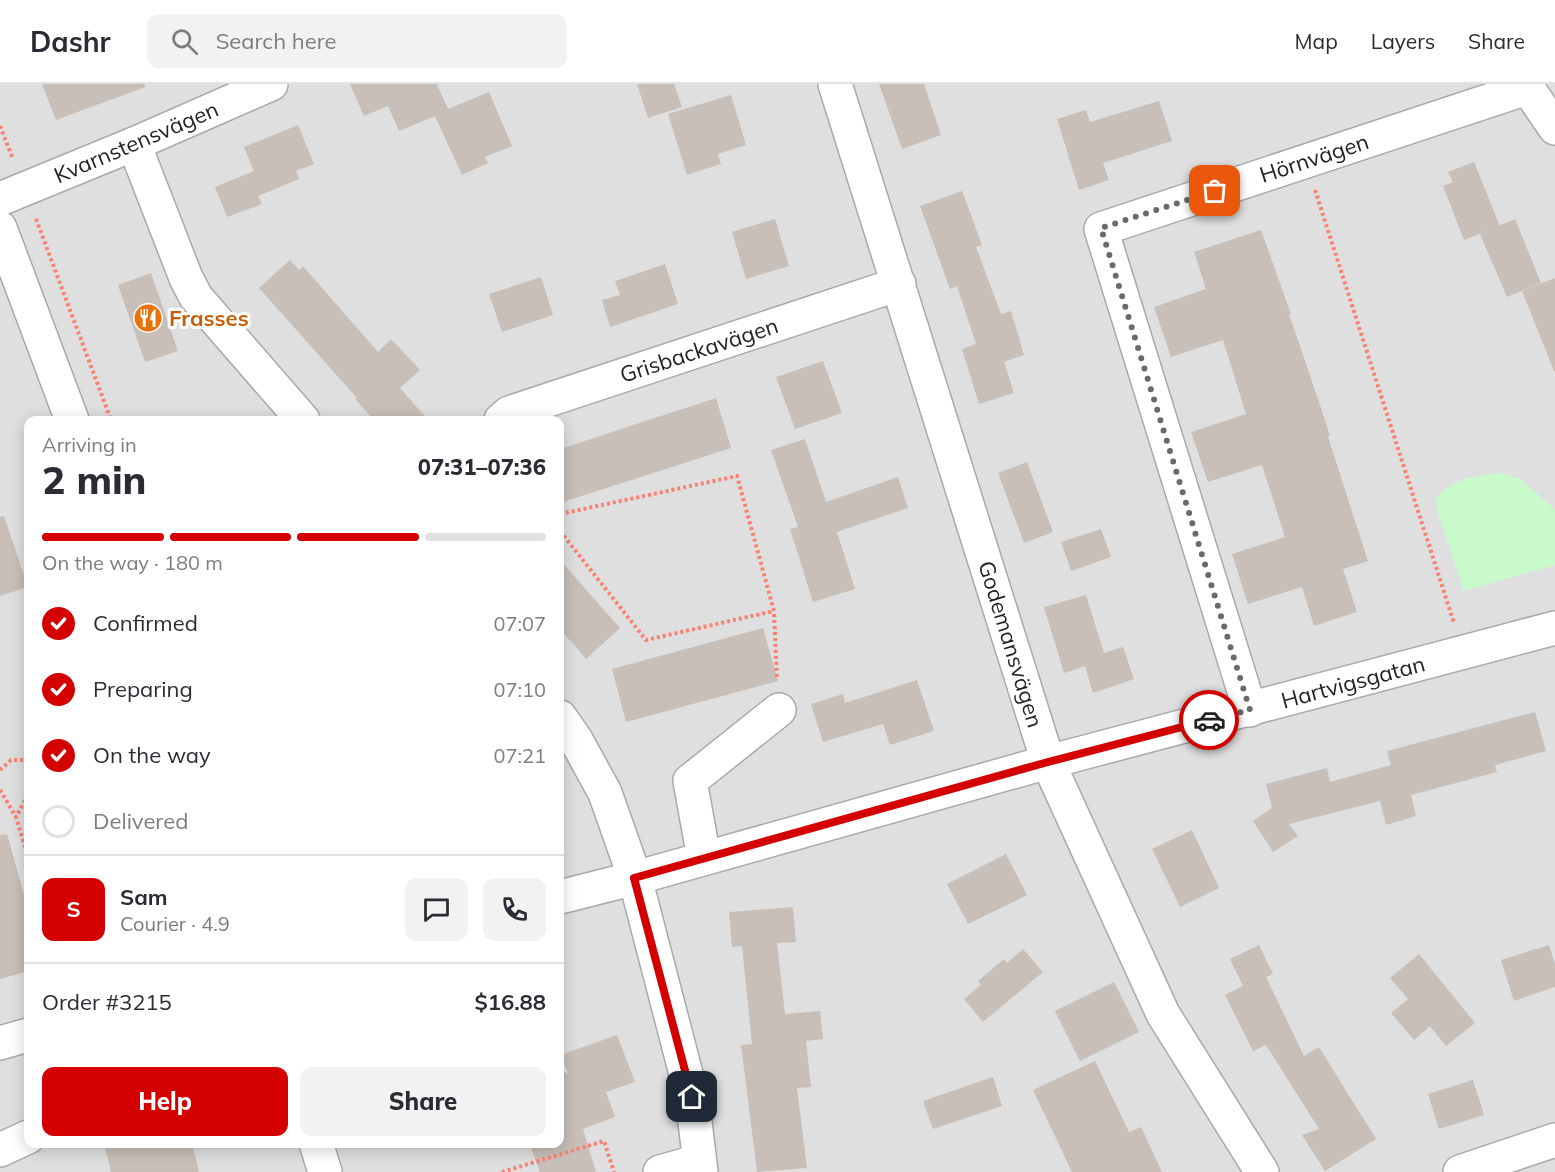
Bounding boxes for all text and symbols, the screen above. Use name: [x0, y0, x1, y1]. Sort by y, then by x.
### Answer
search box: [147, 14, 567, 68]
text: Dashr: [30, 24, 111, 59]
icon: search: [168, 25, 201, 58]
text: Search here: [216, 27, 337, 55]
text: Map: [1295, 28, 1338, 54]
text: Layers: [1371, 28, 1435, 54]
text: Share: [1468, 28, 1525, 54]
street label: Kvarnstensvägen: [50, 95, 222, 189]
street label: Hörnvägen: [1256, 127, 1372, 189]
pin: [1189, 165, 1240, 216]
icon: bag: [1198, 174, 1231, 207]
restaurant icon: Frasses: [132, 302, 164, 334]
place label: Frasses: [169, 304, 249, 332]
street label: Grisbackavägen: [616, 311, 782, 389]
text: Arriving in: [42, 432, 137, 457]
text: 07:31–07:36: [418, 453, 546, 481]
text: 2 min: [42, 455, 147, 504]
text: On the way · 180 m: [42, 550, 223, 575]
street label: Godemansvägen: [972, 557, 1050, 731]
icon: check: [42, 607, 75, 640]
text: Confirmed: [93, 609, 198, 637]
text: 07:07: [493, 611, 546, 636]
street label: Hartvigsgatan: [1278, 649, 1428, 715]
icon: check: [42, 673, 75, 706]
text: Preparing: [93, 675, 193, 703]
text: 07:10: [493, 677, 546, 702]
courier: [1179, 690, 1239, 750]
icon: car: [1193, 704, 1226, 737]
icon: check: [42, 739, 75, 772]
text: On the way: [93, 741, 211, 769]
text: 07:21: [493, 743, 546, 768]
text: Delivered: [93, 807, 188, 835]
button: chat: [405, 878, 468, 941]
button: phone: [483, 878, 546, 941]
text: Sam: [120, 883, 168, 911]
text: S: [66, 895, 81, 923]
text: Courier · 4.9: [120, 911, 230, 936]
text: Order #3215: [42, 988, 172, 1016]
text: $16.88: [475, 988, 546, 1016]
button: Help: [42, 1067, 288, 1136]
button: Share: [300, 1067, 546, 1136]
pin: [666, 1071, 717, 1122]
icon: home: [675, 1080, 708, 1113]

